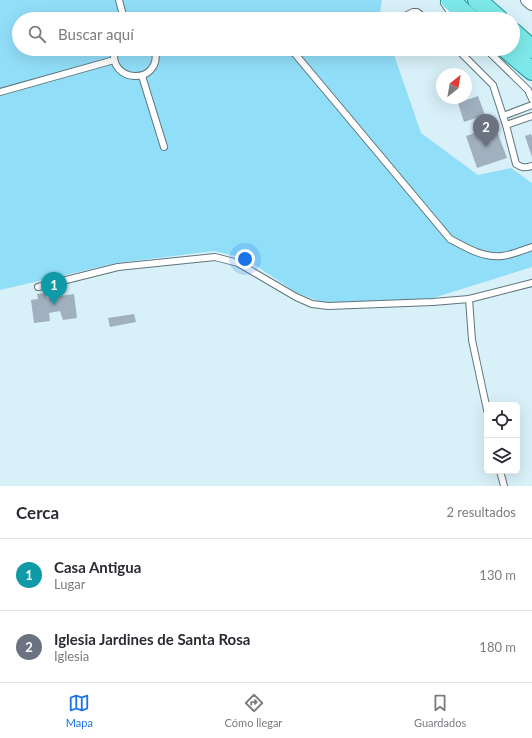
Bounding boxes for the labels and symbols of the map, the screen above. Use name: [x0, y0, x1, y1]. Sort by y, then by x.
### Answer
north arrow: [436, 68, 472, 104]
pin: 2: [473, 114, 499, 147]
your location: [235, 249, 255, 269]
pin: 1: [41, 272, 67, 305]

